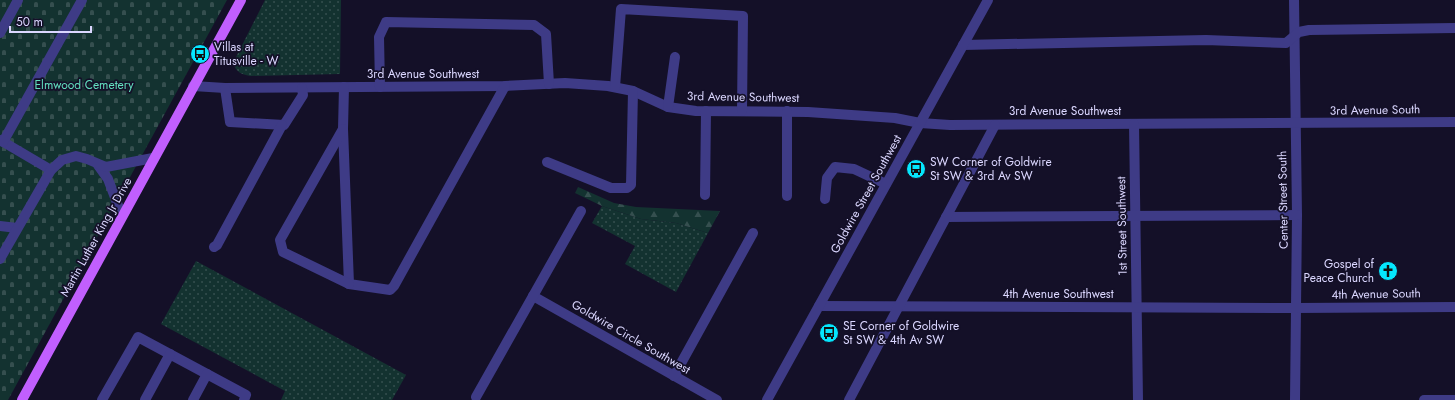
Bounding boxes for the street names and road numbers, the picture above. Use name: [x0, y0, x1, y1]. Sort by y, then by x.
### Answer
street label: 3rd Avenue Southwest: [367, 65, 479, 83]
street label: 3rd Avenue Southwest: [687, 87, 800, 107]
street label: 3rd Avenue South: [1329, 100, 1421, 120]
street label: 3rd Avenue Southwest: [1009, 102, 1121, 120]
street label: Goldwire Street Southwest: [826, 131, 906, 257]
street label: Center Street South: [1273, 151, 1293, 249]
street label: Martin Luther King Jr Drive: [56, 174, 136, 300]
street label: 1st Street Southwest: [1112, 176, 1132, 276]
street label: 4th Avenue South: [1331, 284, 1421, 304]
street label: 4th Avenue Southwest: [1002, 285, 1114, 303]
street label: Goldwire Circle Southwest: [568, 296, 694, 378]

